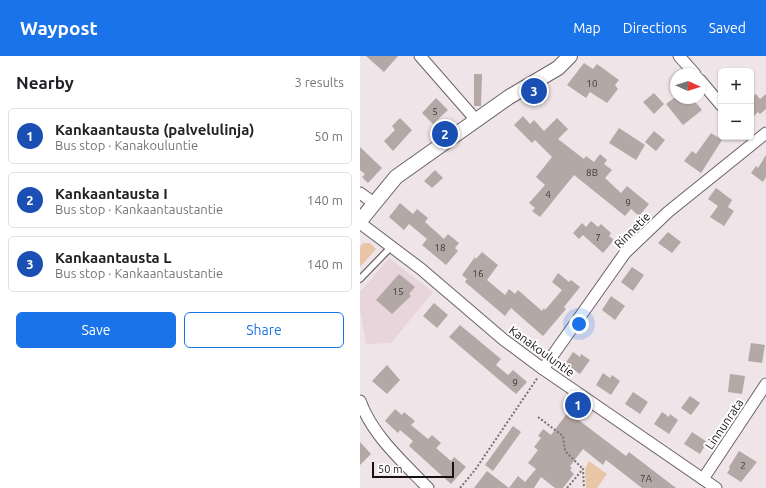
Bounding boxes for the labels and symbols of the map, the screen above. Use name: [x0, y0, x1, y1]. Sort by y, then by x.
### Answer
north arrow: [670, 68, 706, 104]
pin: 3: [521, 76, 547, 106]
house number: 10: [586, 78, 598, 89]
house number: 5: [432, 106, 438, 117]
pin: 2: [432, 119, 458, 149]
house number: 8B: [586, 167, 598, 178]
house number: 4: [545, 189, 551, 200]
house number: 9: [625, 197, 631, 208]
street label: Rinnetie: [611, 209, 653, 251]
house number: 7: [595, 232, 601, 243]
house number: 18: [434, 242, 446, 253]
house number: 16: [472, 268, 484, 279]
house number: 15: [392, 286, 404, 297]
your location: [569, 314, 589, 334]
street label: Kanakouluntie: [507, 323, 577, 379]
house number: 9: [512, 377, 518, 388]
pin: 1: [565, 390, 591, 420]
street label: Linnunrata: [702, 396, 746, 452]
scale bar: [372, 460, 454, 479]
house number: 2: [740, 460, 746, 471]
house number: 7A: [640, 473, 653, 484]

